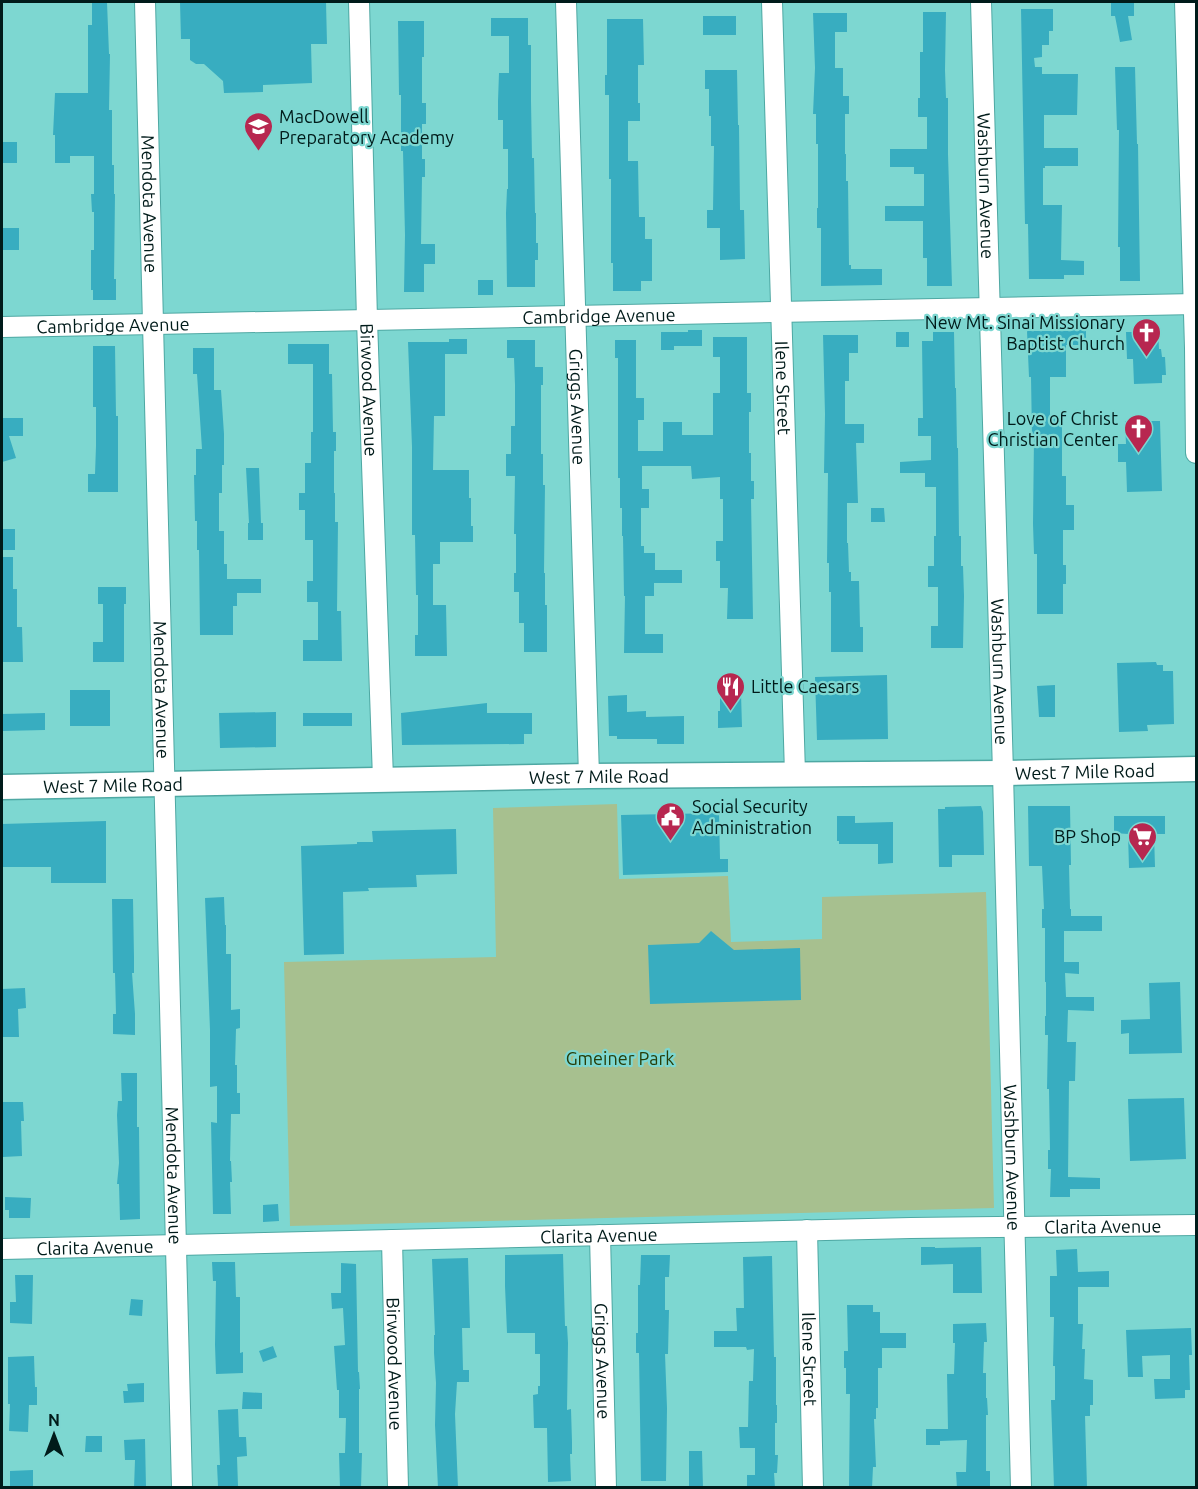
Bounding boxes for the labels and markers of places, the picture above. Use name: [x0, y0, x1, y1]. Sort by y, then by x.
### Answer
place label: MacDowell Preparatory Academy: [279, 106, 454, 147]
school or university icon: MacDowell Preparatory Academy: [242, 110, 274, 152]
place label: New Mt. Sinai Missionary Baptist Church: [925, 312, 1125, 353]
church icon: New Mt. Sinai Missionary Baptist Church: [1130, 316, 1162, 358]
place label: Love of Christ Christian Center: [988, 408, 1118, 449]
church icon: Love of Christ Christian Center: [1123, 412, 1155, 454]
restaurant icon: Little Caesars: [714, 670, 746, 712]
place label: Little Caesars: [751, 676, 860, 696]
place label: Social Security Administration: [692, 796, 812, 837]
public building icon: Social Security Administration: [655, 800, 687, 842]
supermarket icon: BP Shop: [1126, 820, 1158, 862]
place label: BP Shop: [1054, 826, 1121, 846]

